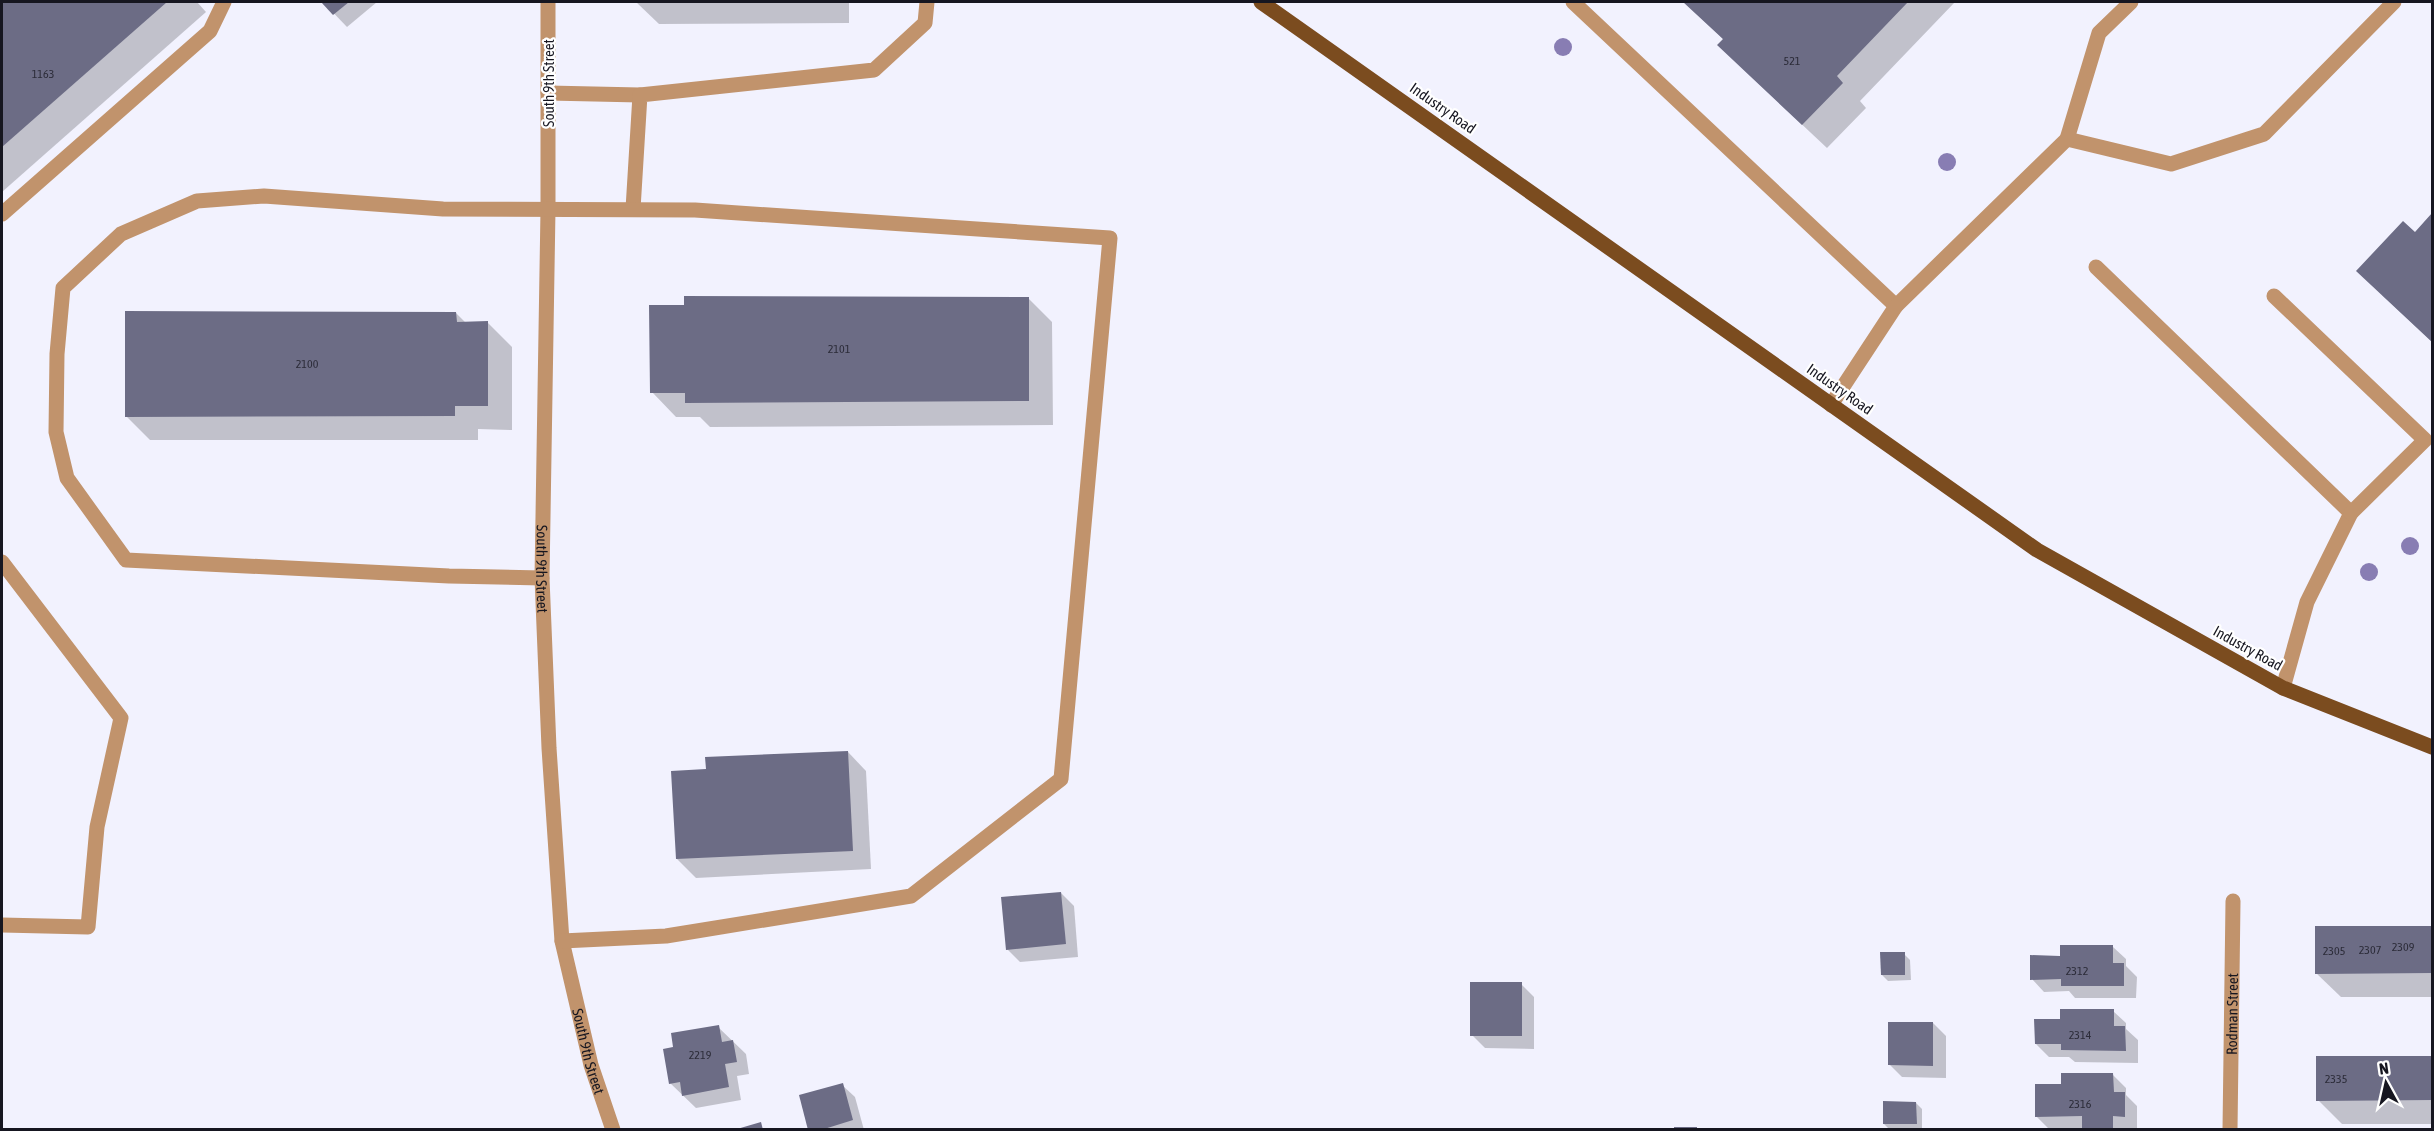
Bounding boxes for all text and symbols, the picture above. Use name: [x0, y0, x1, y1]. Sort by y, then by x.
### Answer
street label: South 9th Street: [540, 39, 557, 127]
house number: 521: [1784, 54, 1801, 68]
house number: 1163: [32, 67, 54, 81]
street label: Industry Road: [1407, 79, 1479, 137]
house number: 2101: [828, 342, 851, 356]
house number: 2100: [296, 357, 319, 371]
street label: Industry Road: [1804, 360, 1876, 418]
street label: South 9th Street: [534, 525, 552, 613]
street label: Industry Road: [2210, 622, 2286, 674]
house number: 2309: [2392, 940, 2415, 954]
house number: 2307: [2359, 943, 2382, 957]
house number: 2305: [2323, 944, 2345, 958]
house number: 2312: [2066, 964, 2088, 978]
street label: Rodman Street: [2222, 973, 2241, 1055]
street label: South 9th Street: [570, 1007, 609, 1096]
house number: 2314: [2069, 1028, 2092, 1042]
house number: 2219: [689, 1048, 712, 1062]
north arrow: [2356, 1053, 2416, 1113]
text: N: [2378, 1059, 2390, 1078]
house number: 2335: [2325, 1072, 2347, 1086]
house number: 2316: [2069, 1097, 2092, 1111]

